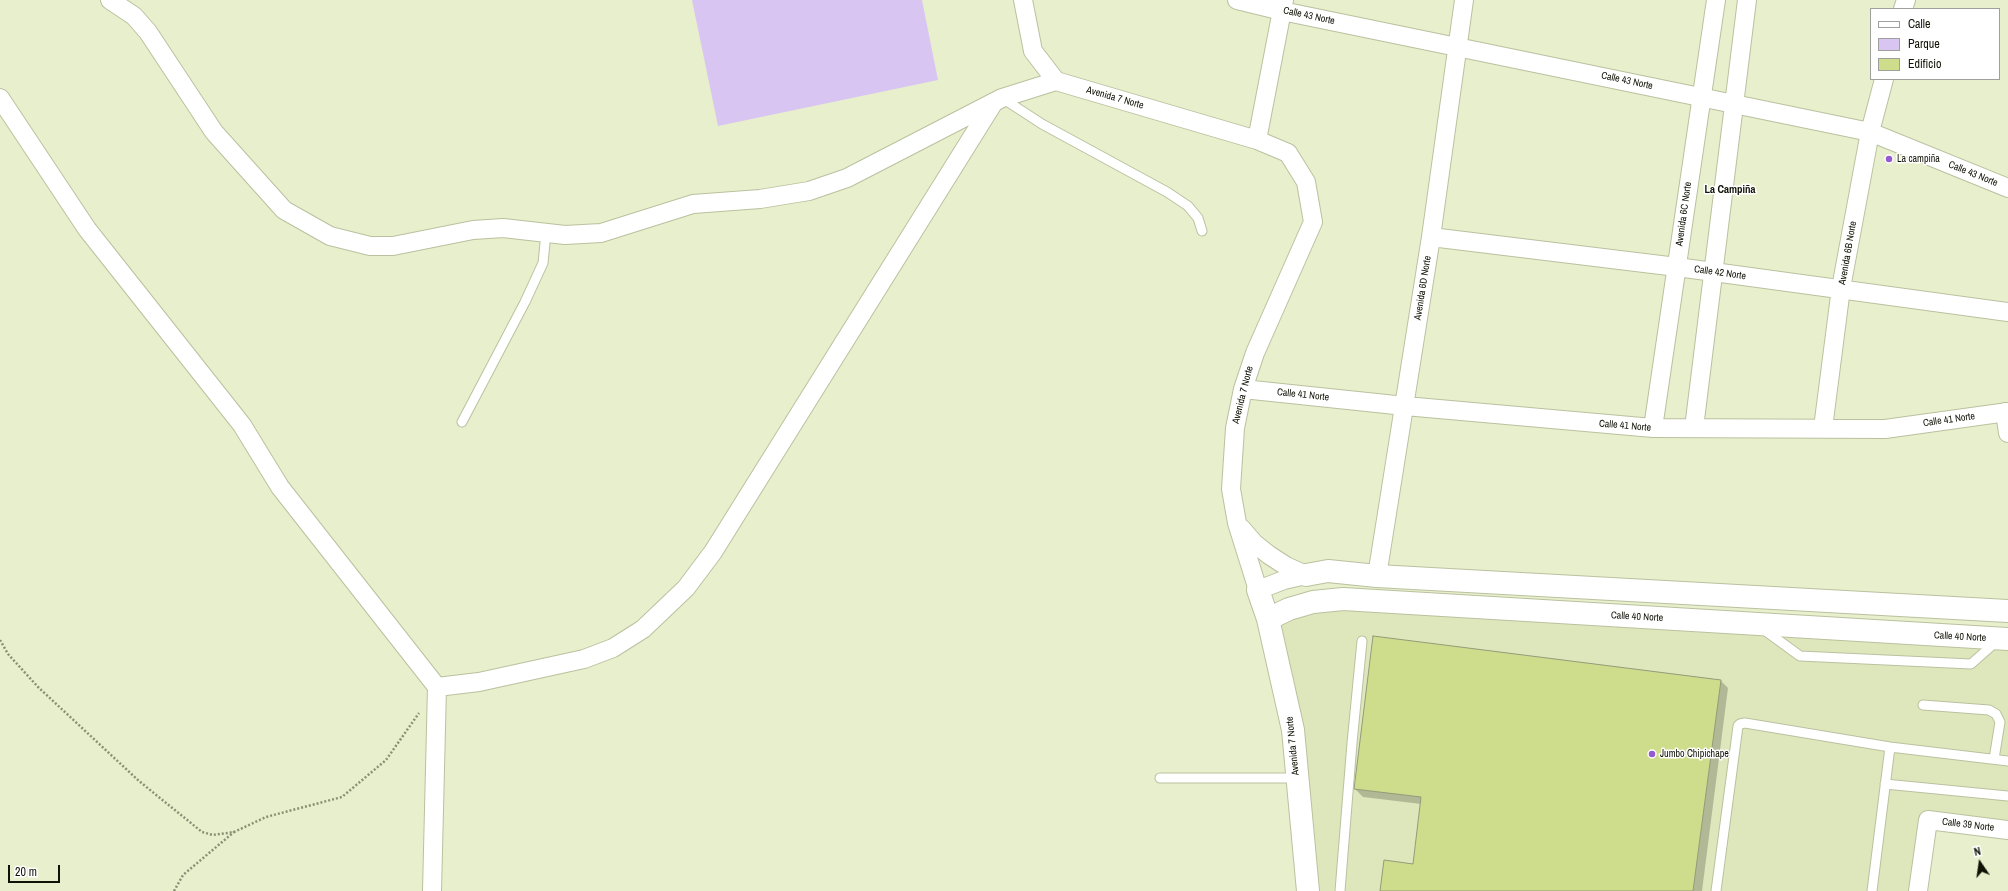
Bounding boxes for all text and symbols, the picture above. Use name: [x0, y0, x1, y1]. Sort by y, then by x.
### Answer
street label: Calle 43 Norte: [1282, 5, 1336, 27]
legend: [1870, 8, 2000, 80]
text: Calle: [1908, 16, 1930, 32]
text: Parque: [1908, 36, 1940, 52]
text: Edificio: [1908, 56, 1941, 72]
street label: Calle 43 Norte: [1600, 70, 1654, 92]
street label: Avenida 7 Norte: [1085, 84, 1145, 112]
place label: La campiña: [1897, 153, 1940, 165]
marker: La campiña: [1884, 154, 1894, 164]
street label: Calle 43 Norte: [1946, 159, 2000, 189]
street label: Avenida 6C Norte: [1674, 181, 1694, 247]
district label: La Campiña: [1704, 183, 1756, 197]
street label: Avenida 6B Norte: [1836, 220, 1860, 286]
street label: Avenida 6D Norte: [1412, 255, 1434, 321]
street label: Calle 42 Norte: [1693, 263, 1747, 283]
street label: Avenida 7 Norte: [1230, 365, 1256, 425]
street label: Calle 41 Norte: [1276, 386, 1330, 404]
street label: Calle 41 Norte: [1922, 410, 1976, 430]
street label: Calle 41 Norte: [1598, 418, 1652, 434]
street label: Calle 40 Norte: [1611, 610, 1663, 624]
street label: Calle 40 Norte: [1934, 630, 1986, 644]
street label: Avenida 7 Norte: [1284, 716, 1302, 776]
place label: Jumbo Chipichape: [1660, 748, 1729, 760]
marker: Jumbo Chipichape: [1647, 749, 1657, 759]
street label: Calle 39 Norte: [1941, 816, 1995, 834]
north arrow: [1960, 843, 2000, 883]
text: N: [1973, 844, 1982, 859]
scale bar: [10, 857, 62, 883]
text: 20 m: [15, 864, 37, 880]

